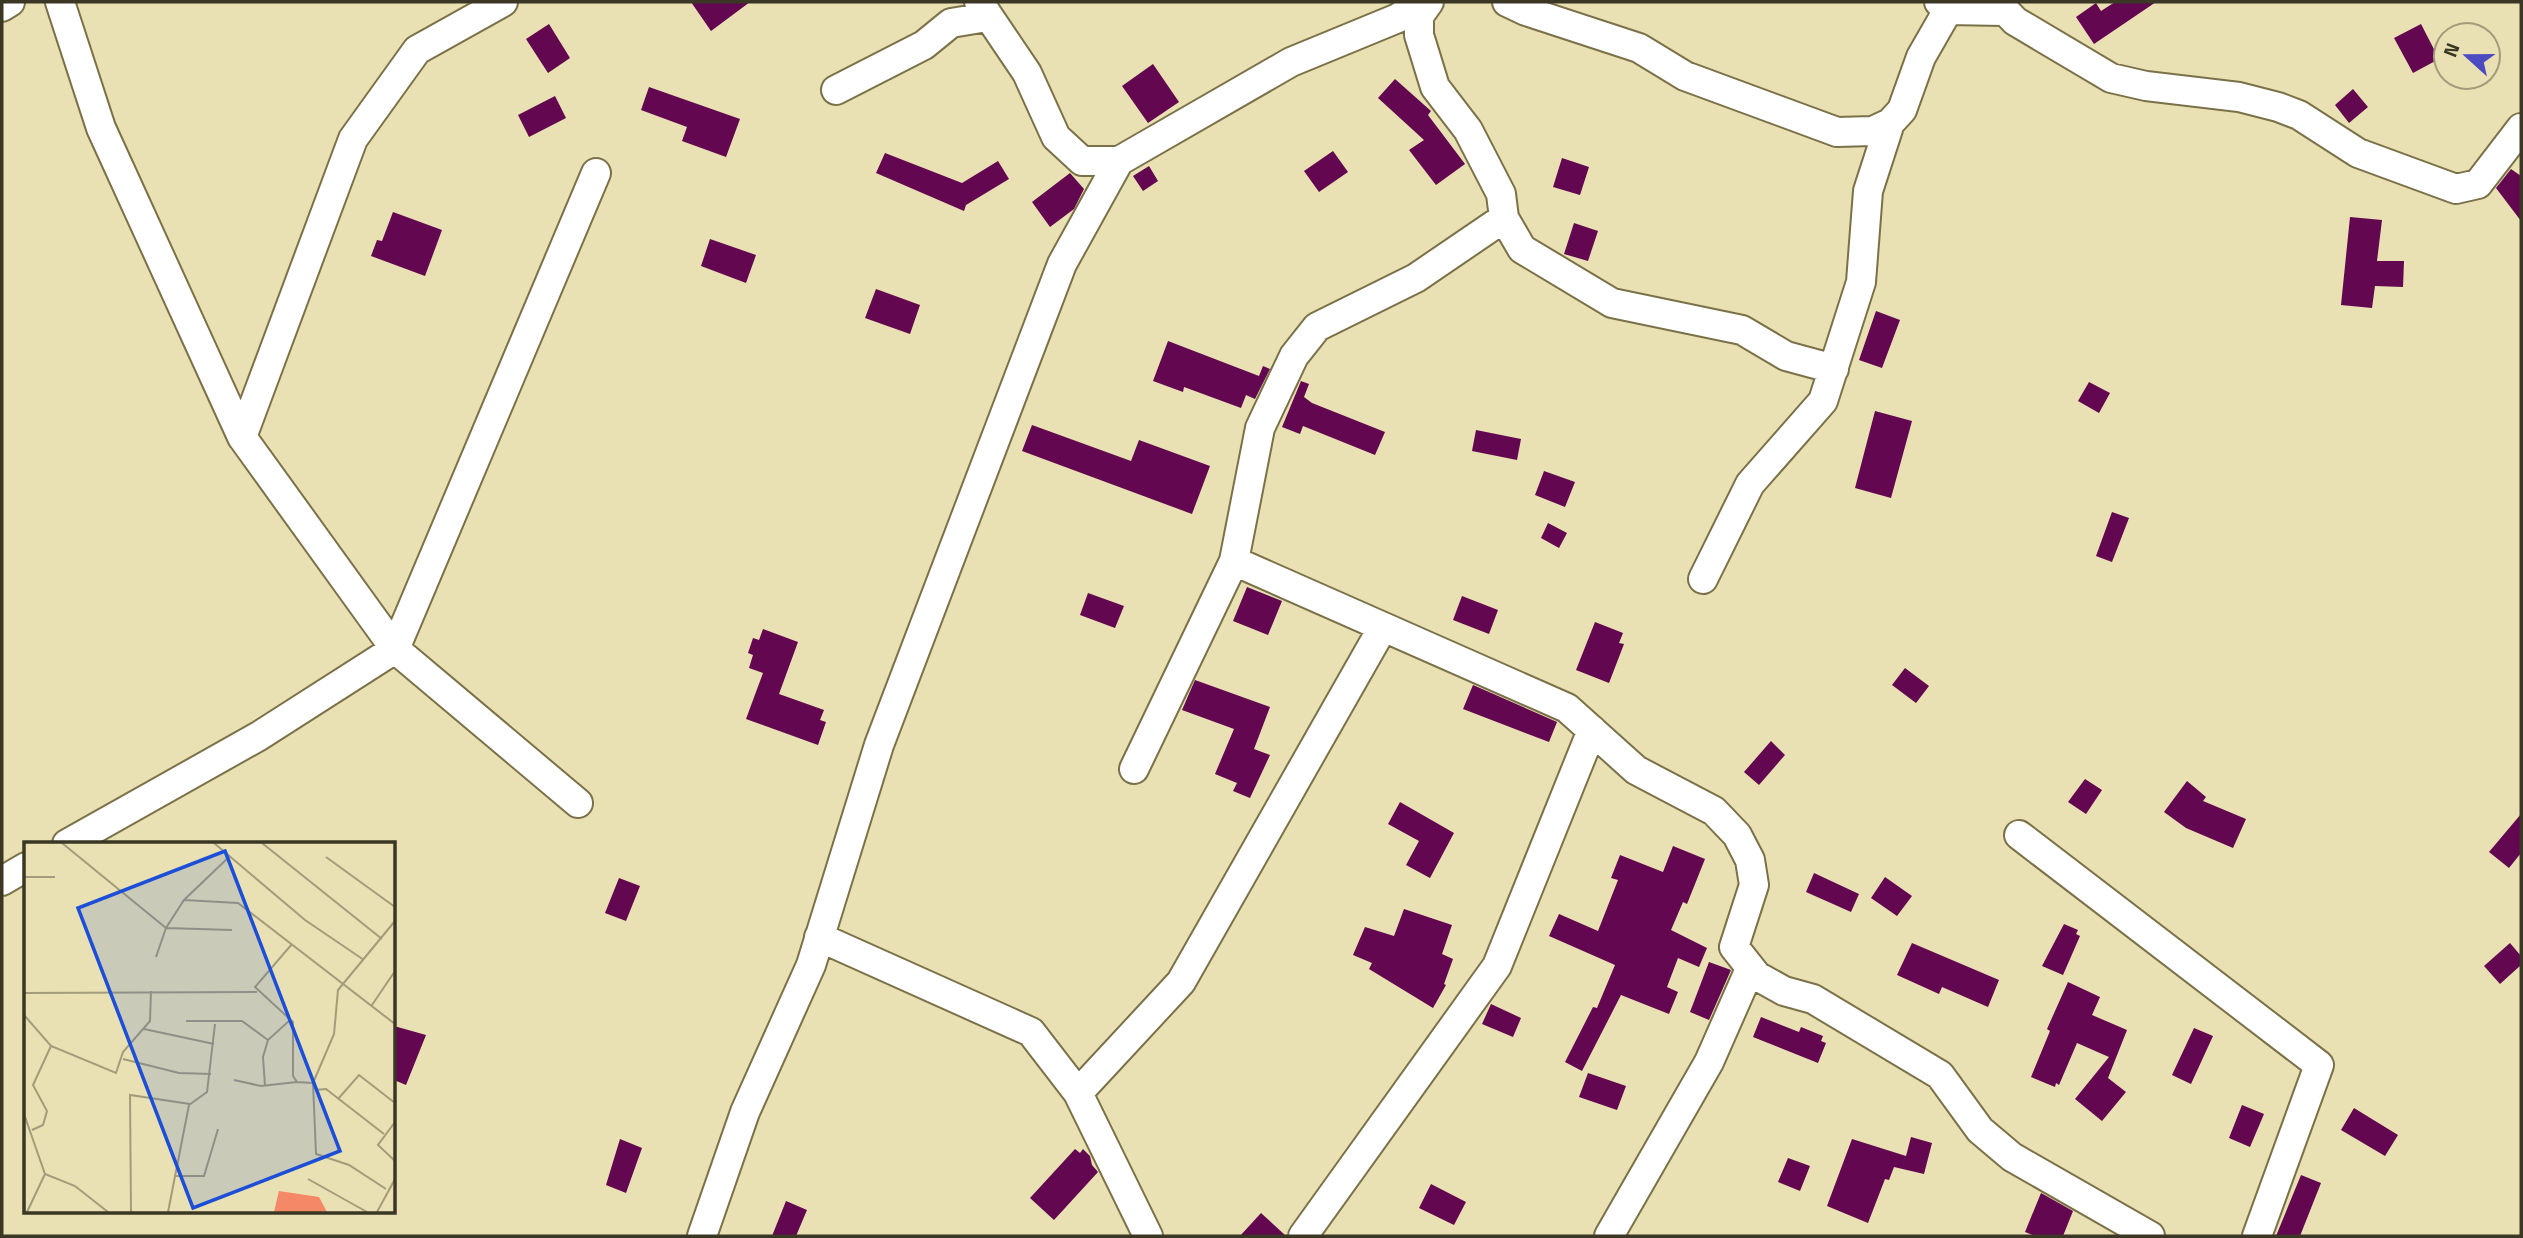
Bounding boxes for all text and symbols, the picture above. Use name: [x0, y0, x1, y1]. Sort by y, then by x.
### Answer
north arrow: [2432, 21, 2502, 91]
text: N: [2435, 38, 2467, 61]
inset map: [24, 842, 396, 1214]

